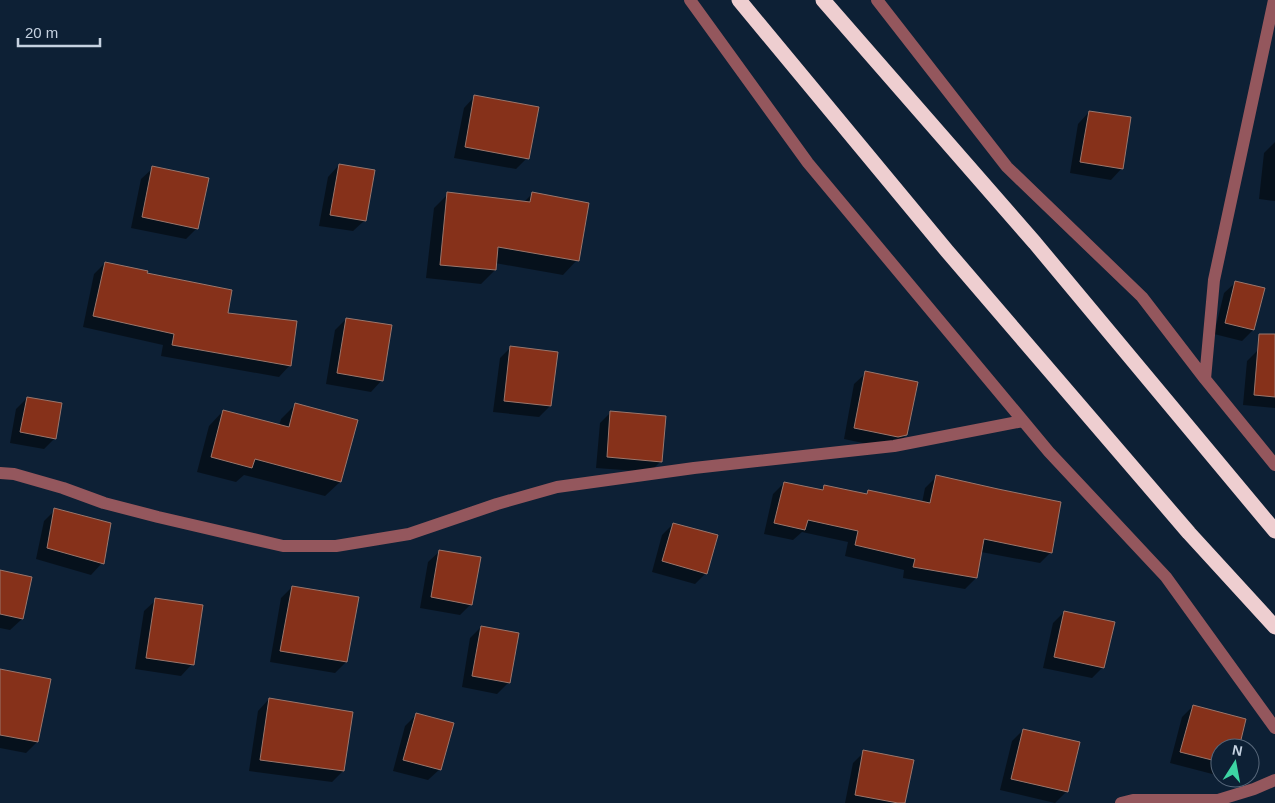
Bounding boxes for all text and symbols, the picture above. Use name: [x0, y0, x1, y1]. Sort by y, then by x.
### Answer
scale bar: [18, 15, 100, 47]
text: 20 m: [25, 24, 58, 41]
north arrow: [1210, 738, 1260, 788]
text: N: [1231, 741, 1244, 759]

